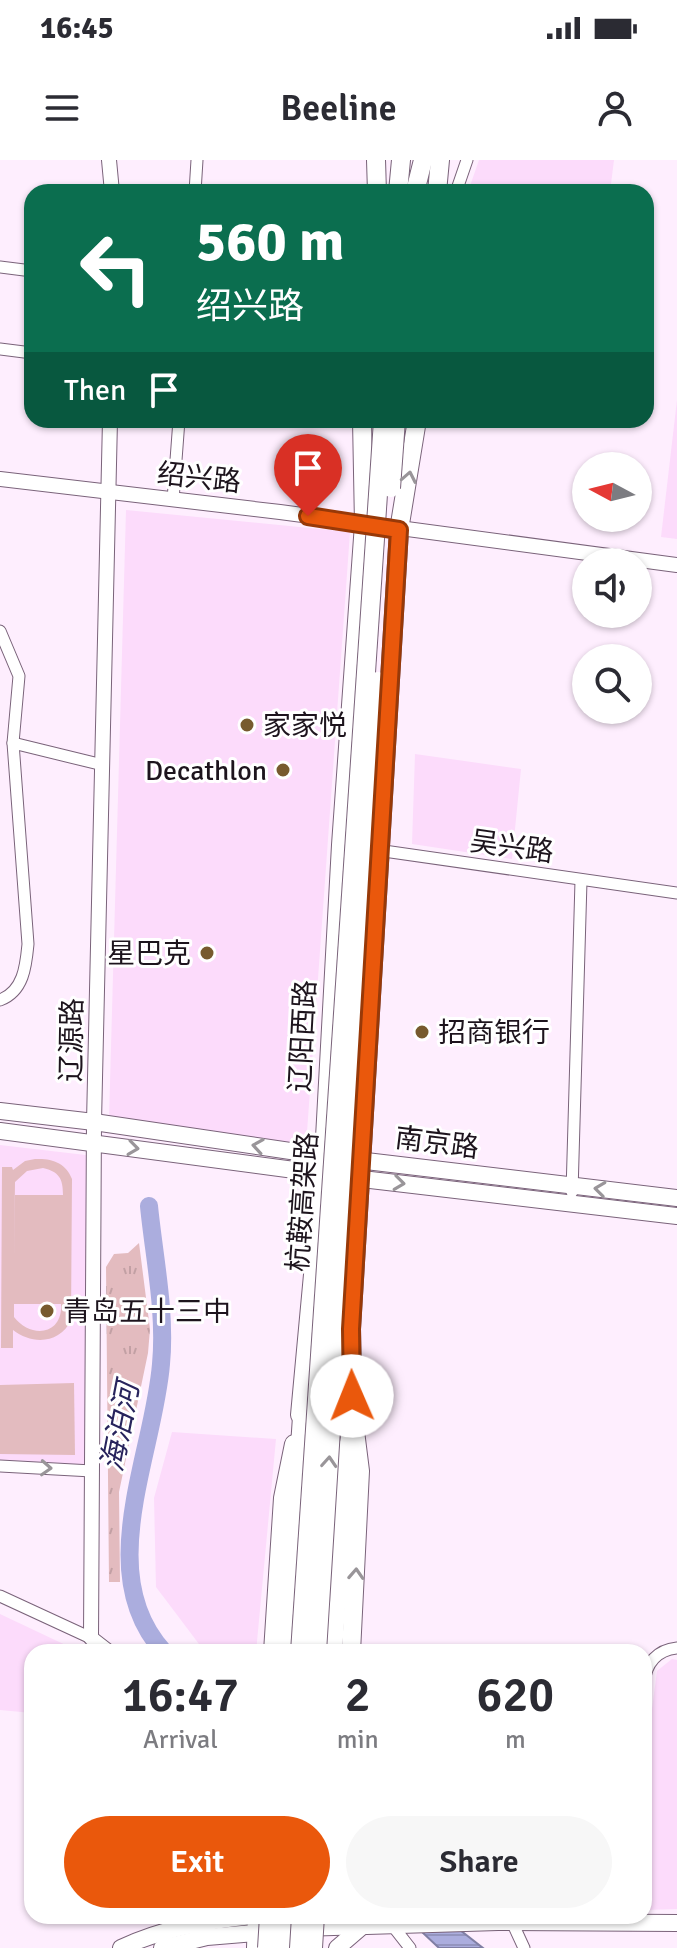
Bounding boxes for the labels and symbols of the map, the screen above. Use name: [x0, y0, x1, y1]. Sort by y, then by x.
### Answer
pin: [274, 434, 342, 516]
north arrow: [572, 452, 652, 532]
street label: 绍兴路: [155, 457, 242, 499]
one-way arrow: [400, 471, 417, 484]
place label: 家家悦: [263, 709, 347, 743]
marker: 家家悦: [238, 716, 256, 734]
place label: Decathlon: [145, 754, 267, 788]
marker: Decathlon: [274, 761, 292, 779]
street label: 吴兴路: [468, 824, 556, 870]
place label: 星巴克: [107, 937, 191, 971]
marker: 星巴克: [198, 944, 216, 962]
street label: 辽阳西路: [283, 979, 323, 1093]
street label: 辽源路: [54, 998, 90, 1082]
place label: 招商银行: [438, 1016, 550, 1050]
marker: 招商银行: [413, 1023, 431, 1041]
street label: 南京路: [393, 1121, 481, 1165]
street label: 杭鞍高架路: [281, 1131, 325, 1273]
one-way arrow: [251, 1138, 265, 1155]
one-way arrow: [126, 1139, 140, 1156]
one-way arrow: [393, 1175, 406, 1192]
one-way arrow: [593, 1180, 606, 1197]
place label: 青岛五十三中: [63, 1295, 231, 1329]
marker: 青岛五十三中: [38, 1302, 56, 1320]
position arrow: [310, 1354, 394, 1438]
water label: 海泊河: [94, 1374, 148, 1475]
one-way arrow: [320, 1455, 337, 1468]
one-way arrow: [40, 1460, 53, 1477]
one-way arrow: [347, 1567, 364, 1580]

